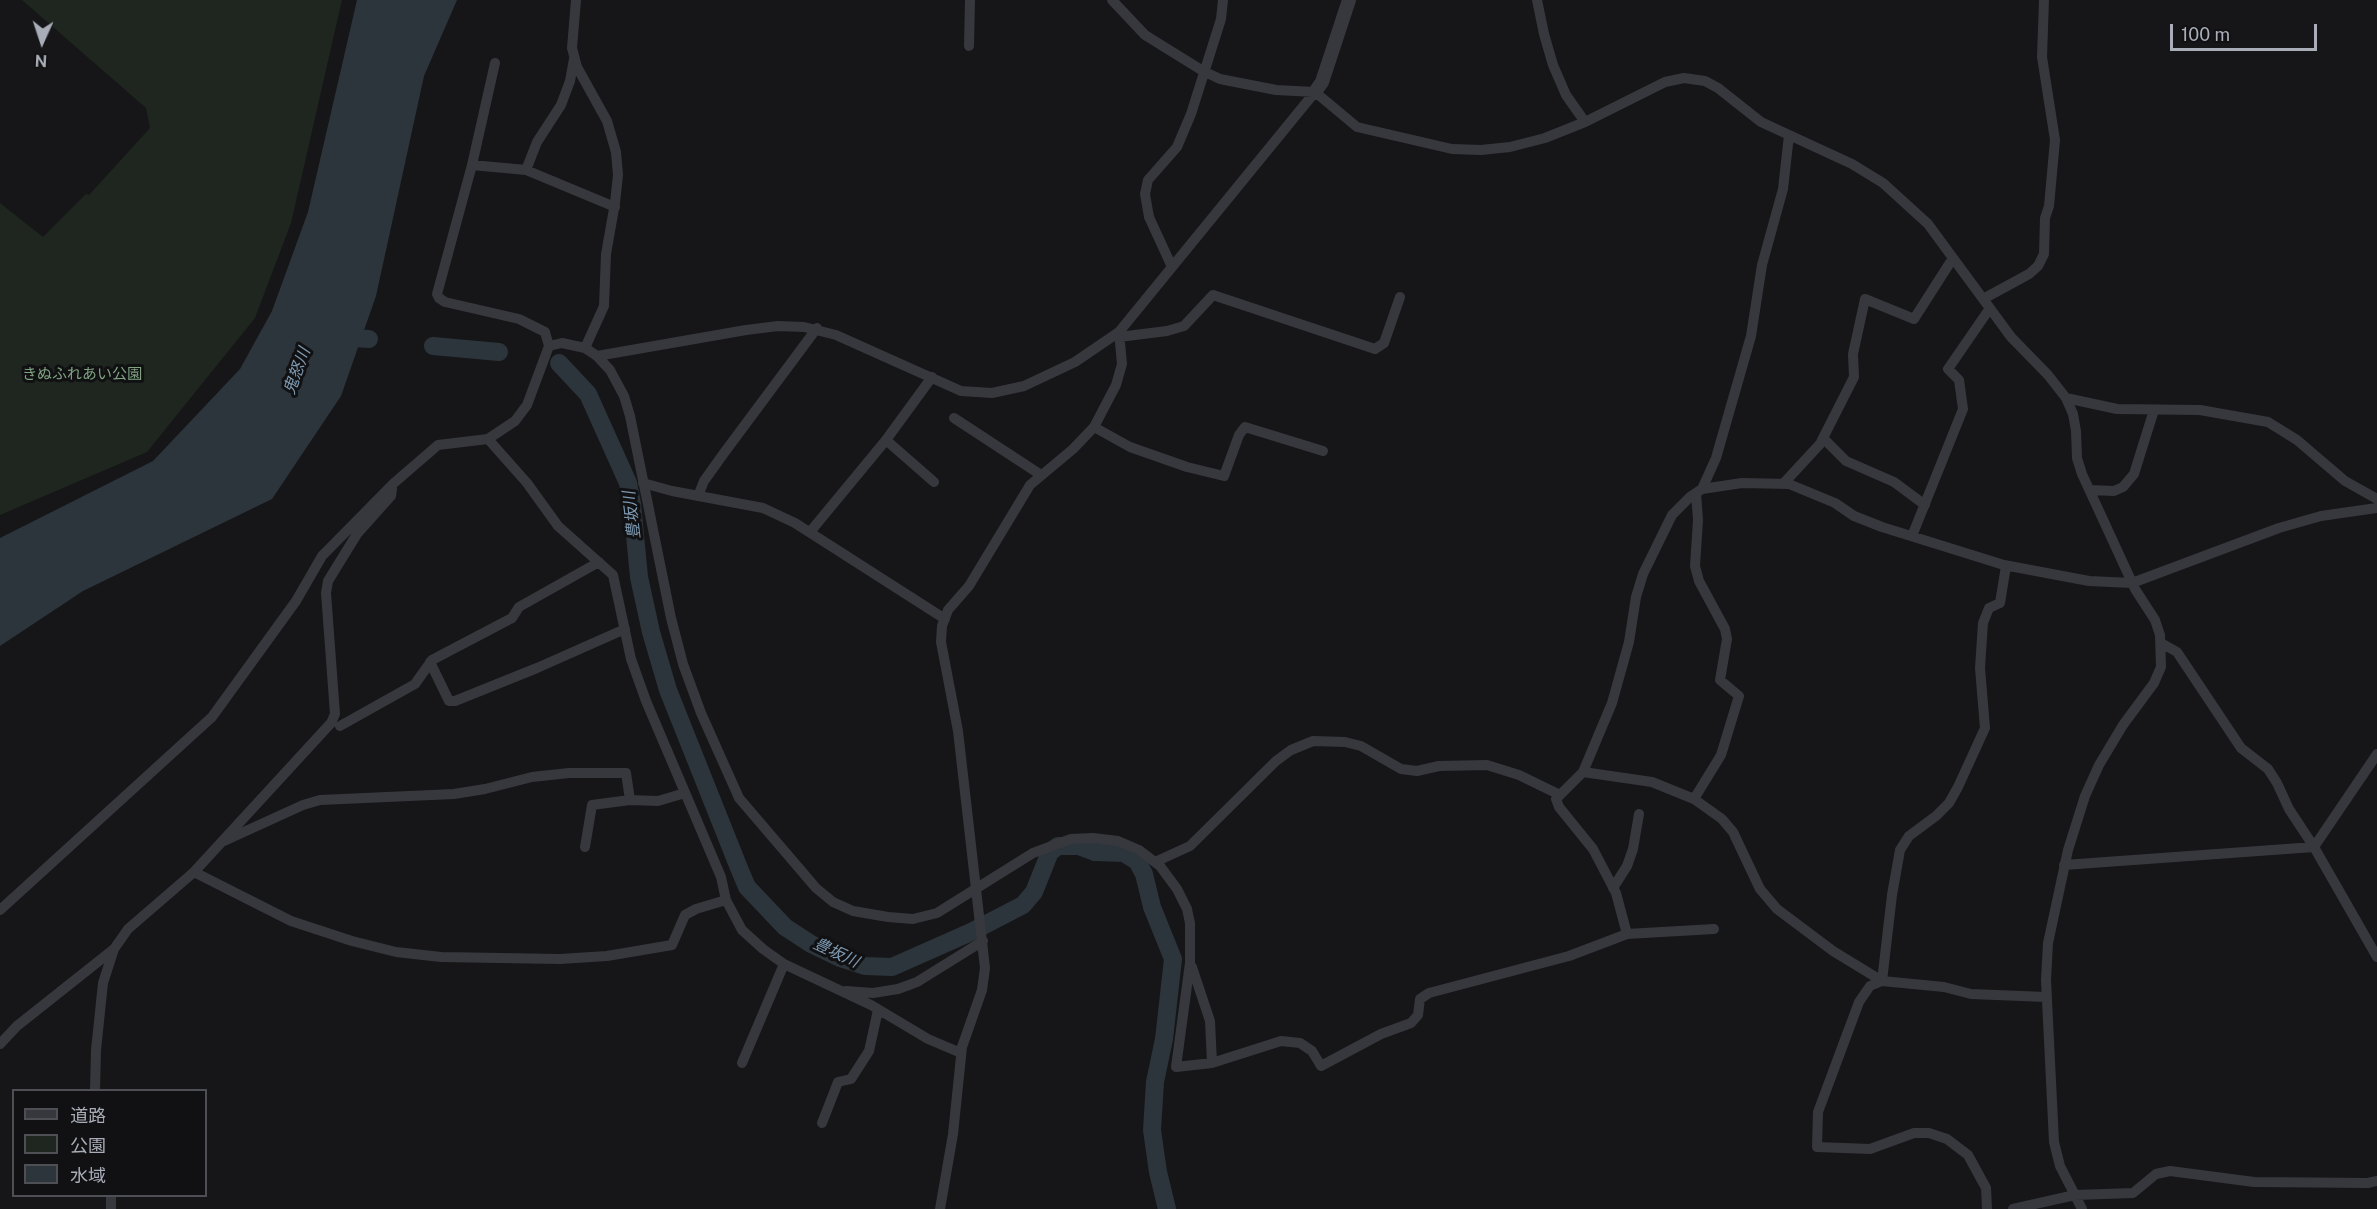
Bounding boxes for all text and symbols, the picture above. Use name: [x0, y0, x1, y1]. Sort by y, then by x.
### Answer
north arrow: [12, 12, 72, 72]
scale bar: [2173, 12, 2320, 50]
text: 100 m: [2181, 24, 2230, 45]
text: N: [34, 51, 48, 70]
water label: 鬼怒川: [280, 345, 314, 397]
park label: きぬふれあい公園: [22, 365, 142, 383]
water label: 豊坂川: [620, 490, 644, 540]
water label: 豊坂川: [810, 934, 862, 972]
legend: [12, 1089, 207, 1197]
text: 道路: [70, 1105, 106, 1126]
text: 公園: [70, 1135, 106, 1156]
text: 水域: [70, 1165, 106, 1186]

